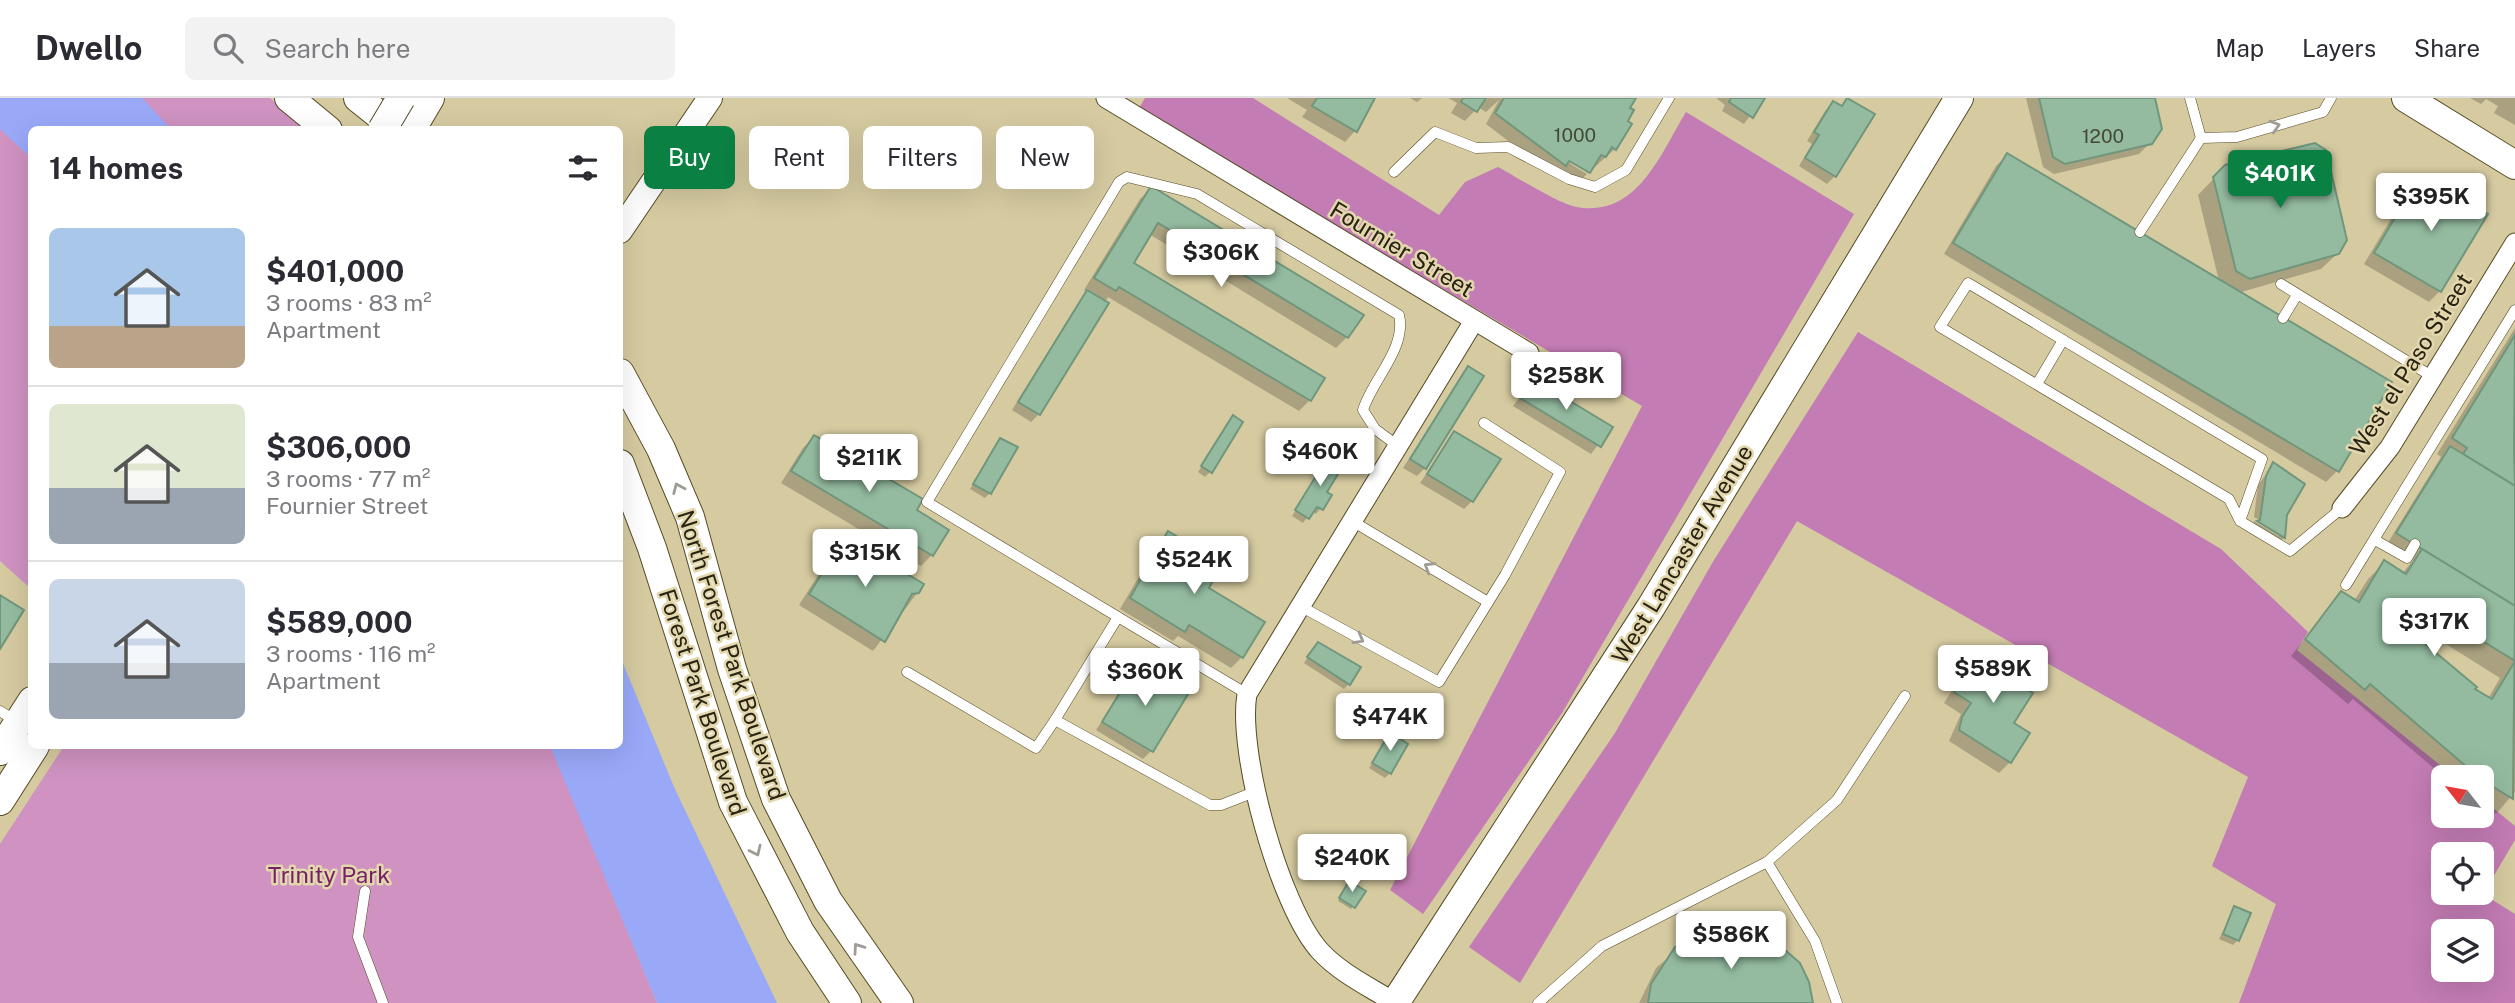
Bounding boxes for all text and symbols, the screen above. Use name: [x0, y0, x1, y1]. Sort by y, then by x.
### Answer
search box: [185, 17, 675, 80]
text: Dwello: [35, 29, 143, 67]
icon: search: [209, 29, 247, 67]
text: Search here: [265, 33, 411, 64]
text: Map: [2215, 34, 2264, 62]
text: Layers: [2302, 34, 2376, 62]
text: Share: [2414, 34, 2480, 62]
one-way arrow: [2269, 119, 2281, 134]
house number: 1000: [1554, 124, 1596, 146]
house number: 1200: [2082, 125, 2124, 147]
chip: Buy: [644, 126, 735, 189]
chip: Rent: [749, 126, 849, 189]
chip: Filters: [863, 126, 982, 189]
chip: New: [996, 126, 1094, 189]
icon: filters: [564, 149, 602, 187]
text: 14 homes: [49, 150, 183, 186]
pin: $401K: [2231, 150, 2329, 210]
text: $401K: [2244, 159, 2316, 186]
pin: $395K: [2382, 174, 2480, 233]
text: $395K: [2392, 182, 2470, 209]
street label: Fournier Street: [1325, 196, 1479, 302]
pin: $306K: [1172, 230, 1270, 289]
text: $306K: [1182, 238, 1260, 265]
text: $401,000: [266, 253, 404, 289]
icon: home: [105, 256, 189, 340]
street label: West el Paso Street: [2343, 268, 2477, 460]
text: 3 rooms · 83 m²: [266, 289, 432, 316]
text: Apartment: [266, 316, 381, 343]
pin: $258K: [1517, 352, 1615, 412]
text: $258K: [1527, 361, 1605, 388]
pin: $460K: [1271, 428, 1369, 488]
text: $306,000: [266, 429, 411, 465]
icon: home: [105, 432, 189, 516]
pin: $211K: [820, 434, 918, 494]
text: $460K: [1281, 437, 1359, 464]
street label: West Lancaster Avenue: [1606, 440, 1758, 668]
text: $211K: [836, 443, 902, 470]
text: 3 rooms · 77 m²: [266, 465, 430, 492]
one-way arrow: [672, 483, 686, 495]
text: Fournier Street: [266, 492, 429, 519]
street label: North Forest Park Boulevard: [672, 507, 792, 803]
pin: $315K: [816, 530, 914, 589]
pin: $524K: [1145, 536, 1243, 596]
text: $315K: [829, 538, 901, 565]
text: $524K: [1155, 545, 1233, 572]
one-way arrow: [1424, 563, 1437, 576]
street label: Forest Park Boulevard: [653, 585, 753, 819]
pin: $317K: [2385, 598, 2483, 658]
text: $589,000: [266, 604, 413, 640]
icon: home: [105, 607, 189, 691]
text: $317K: [2398, 607, 2470, 634]
one-way arrow: [1352, 630, 1365, 644]
text: 3 rooms · 116 m²: [266, 640, 436, 667]
pin: $589K: [1944, 646, 2042, 705]
pin: $360K: [1096, 648, 1194, 708]
text: $589K: [1954, 654, 2032, 681]
text: $360K: [1106, 657, 1184, 684]
text: Apartment: [266, 667, 381, 694]
pin: $474K: [1341, 694, 1439, 753]
text: $474K: [1352, 702, 1428, 729]
north arrow: [2431, 765, 2494, 828]
map controls: [2431, 765, 2494, 982]
pin: $240K: [1303, 834, 1401, 894]
button: locate: [2431, 842, 2494, 905]
text: $240K: [1314, 843, 1390, 870]
one-way arrow: [748, 844, 762, 856]
park label: Trinity Park: [268, 861, 390, 888]
pin: $586K: [1682, 912, 1780, 971]
button: layers: [2431, 919, 2494, 982]
text: $586K: [1692, 920, 1770, 947]
one-way arrow: [854, 943, 866, 956]

